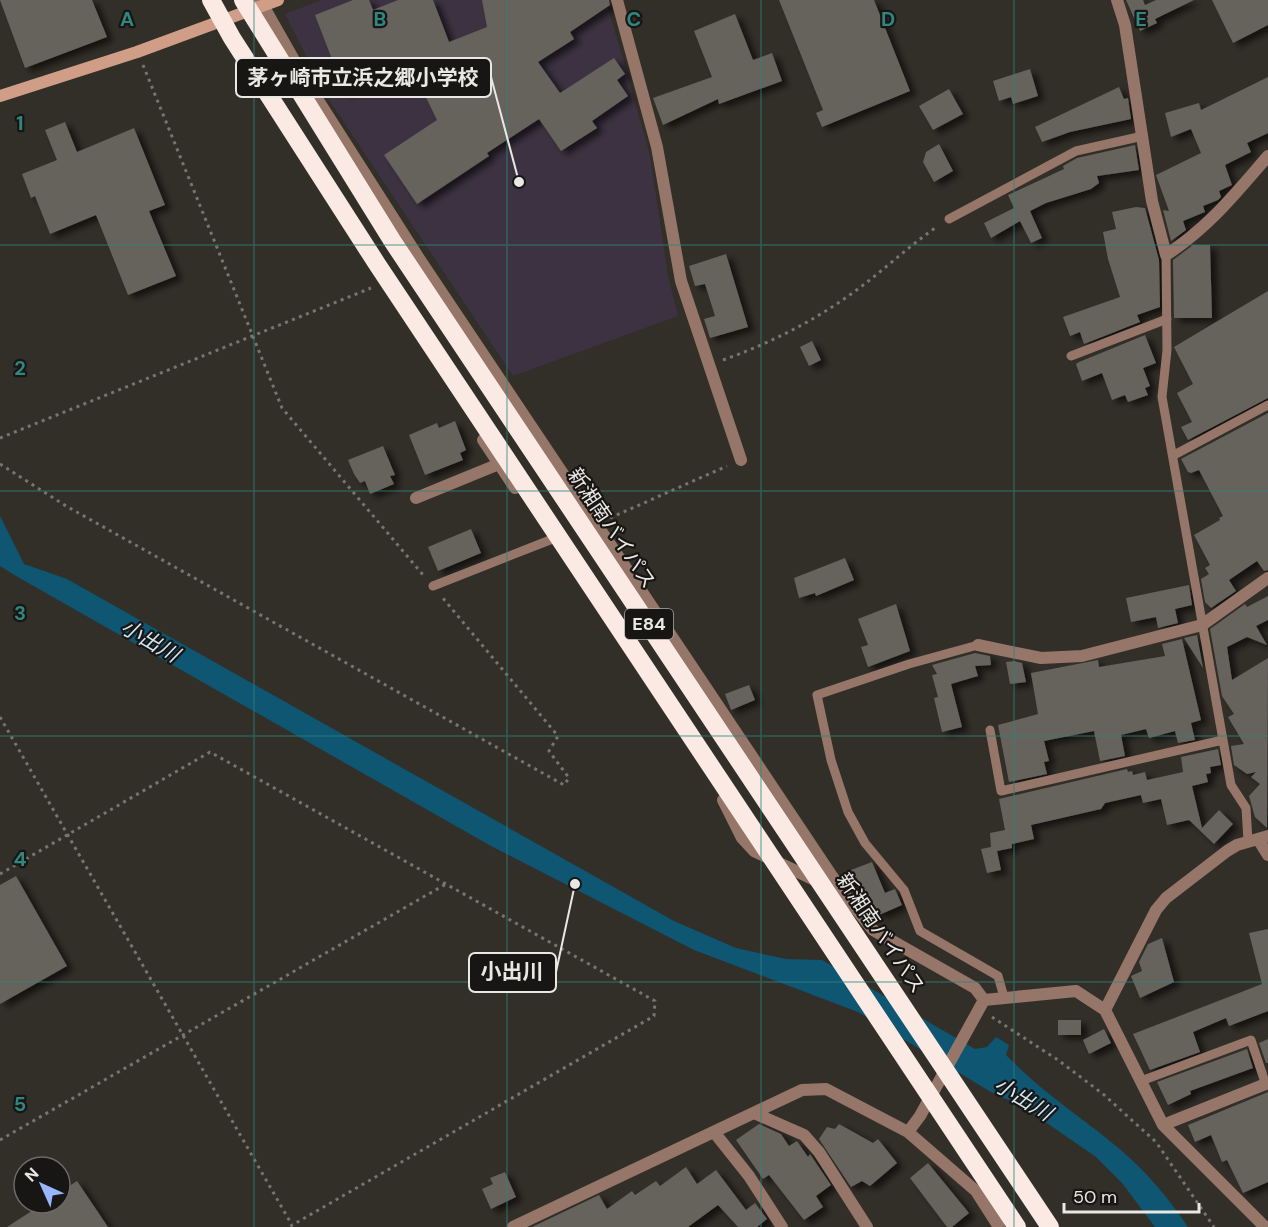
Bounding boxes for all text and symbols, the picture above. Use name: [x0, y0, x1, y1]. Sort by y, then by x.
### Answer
text: A: [120, 6, 134, 32]
text: B: [374, 6, 386, 32]
text: C: [627, 6, 641, 32]
text: D: [881, 6, 895, 32]
text: E: [1135, 6, 1147, 32]
callout: 茅ヶ崎市立浜之郷小学校: [236, 58, 491, 97]
text: 茅ヶ崎市立浜之郷小学校: [248, 64, 479, 92]
text: 1: [16, 110, 24, 136]
text: 2: [14, 355, 26, 381]
street label: 新湘南バイパス: [562, 463, 662, 593]
text: 3: [14, 600, 26, 626]
road number: E84: [625, 609, 673, 639]
water label: 小出川: [116, 613, 186, 670]
text: 4: [14, 846, 27, 872]
street label: 新湘南バイパス: [831, 868, 931, 998]
callout: 小出川: [469, 953, 556, 992]
text: 小出川: [481, 958, 544, 986]
water label: 小出川: [989, 1071, 1059, 1128]
text: 5: [14, 1091, 26, 1117]
north arrow: [12, 1155, 72, 1215]
text: N: [20, 1163, 43, 1186]
scale bar: [1064, 1176, 1199, 1214]
text: 50 m: [1073, 1185, 1117, 1209]

